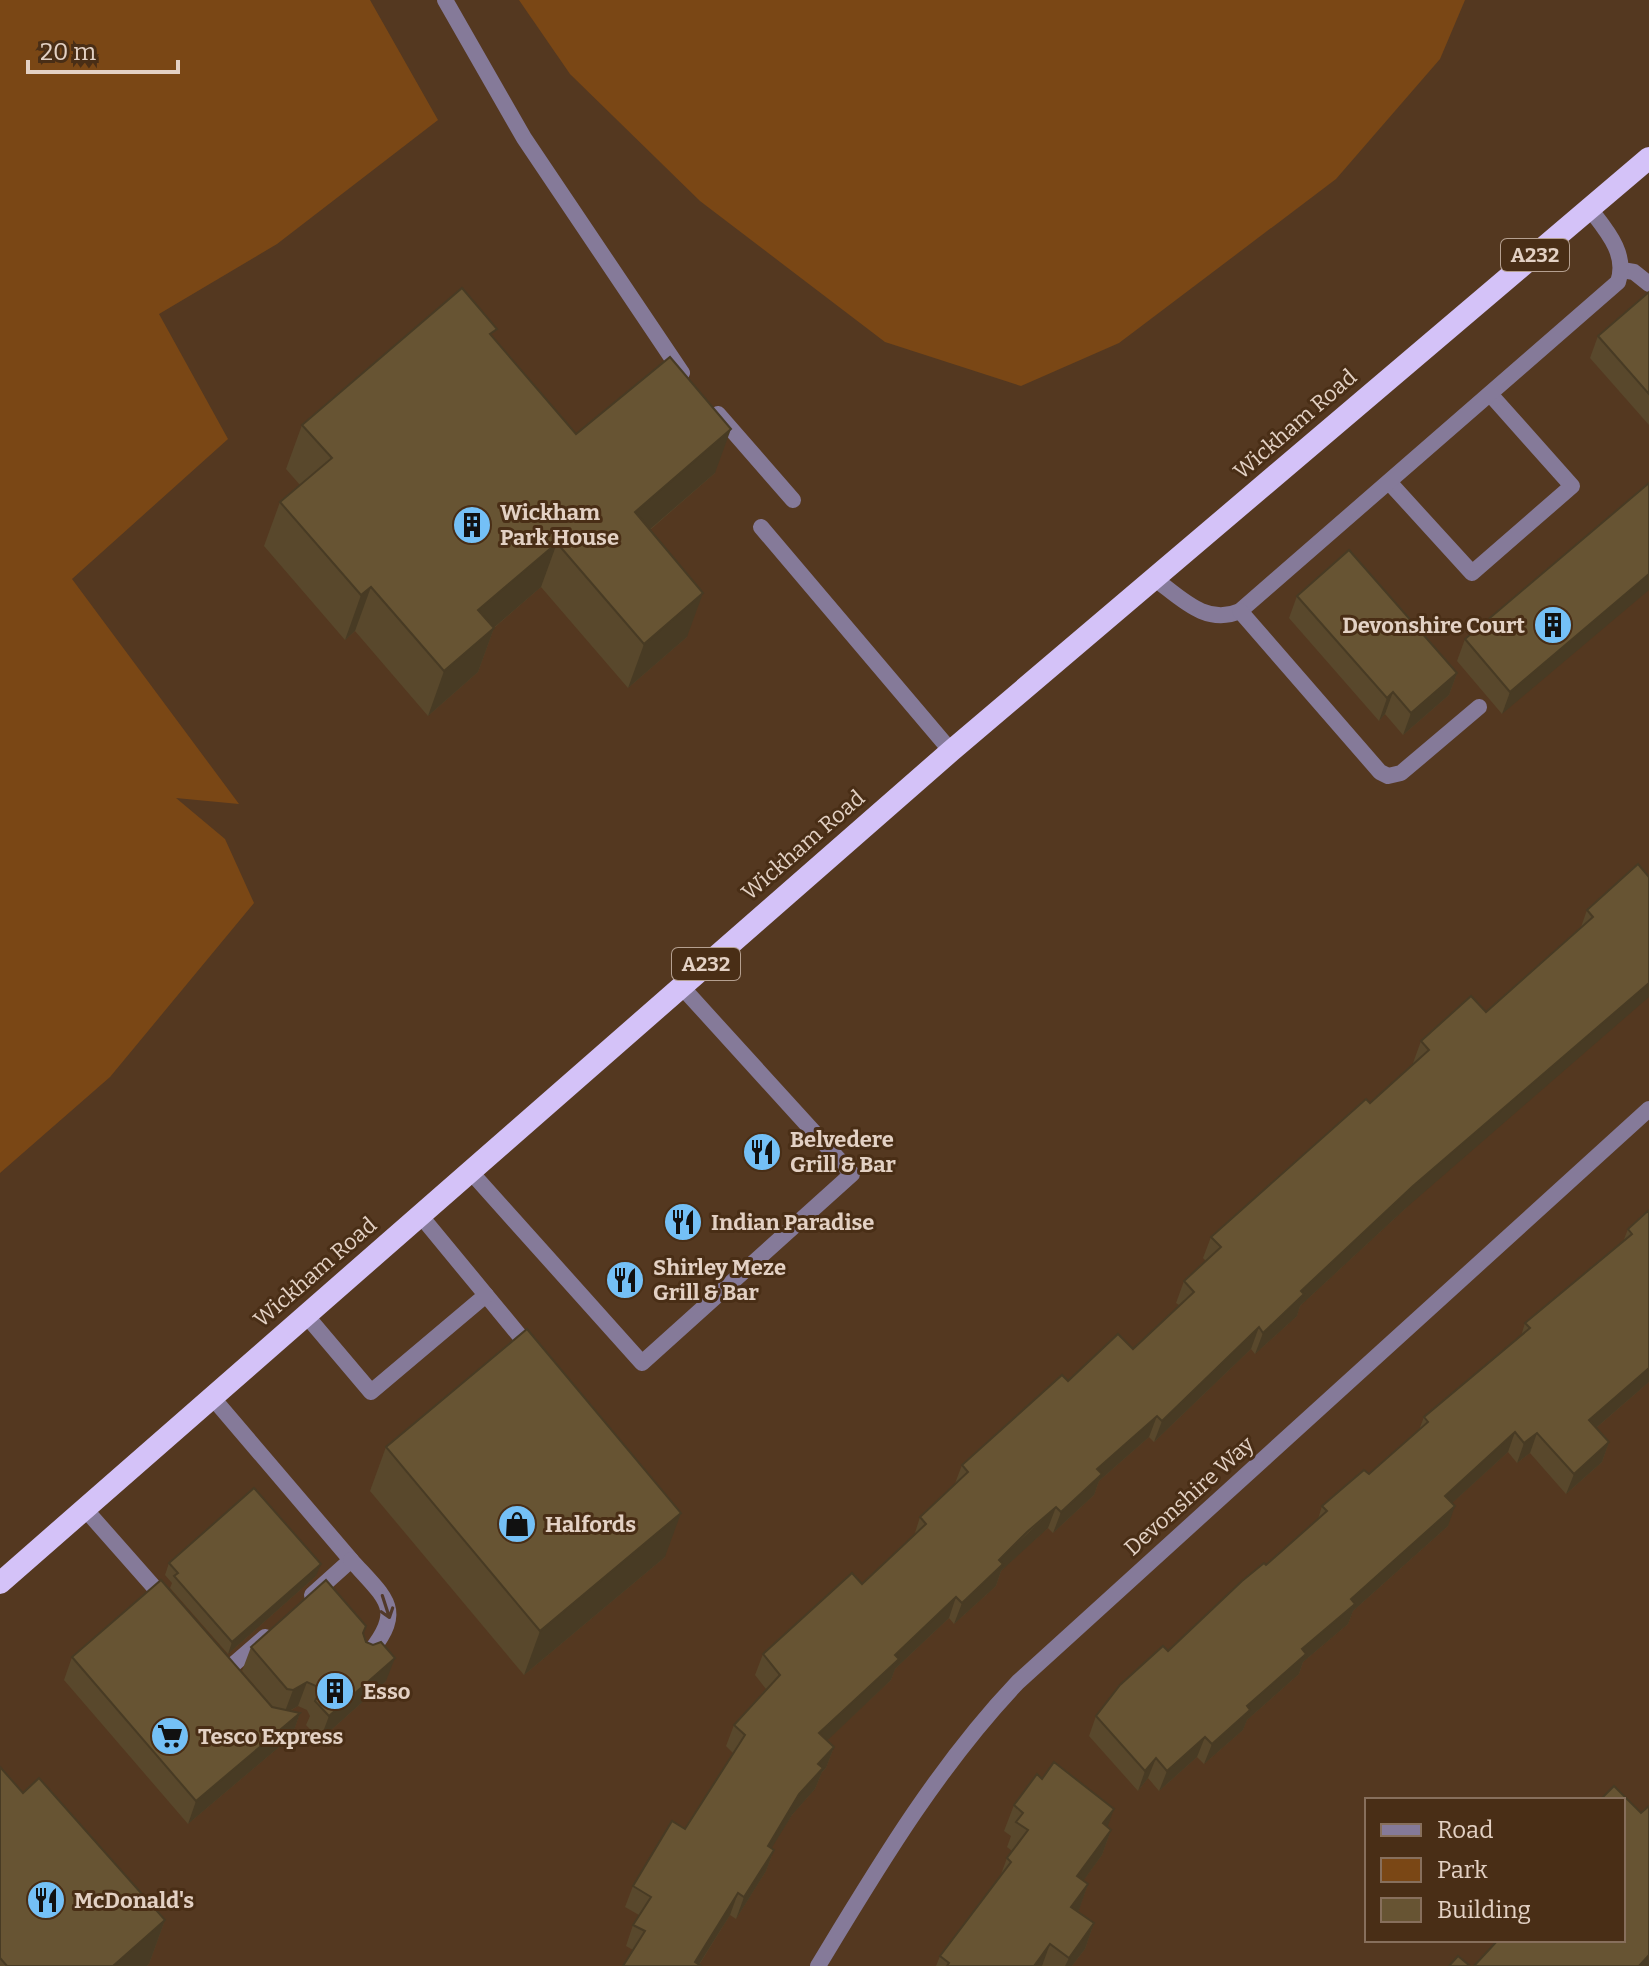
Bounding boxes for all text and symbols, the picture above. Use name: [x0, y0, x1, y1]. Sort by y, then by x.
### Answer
scale bar: [28, 24, 178, 74]
text: 20 m: [40, 38, 96, 66]
road number: A232: [1501, 239, 1569, 271]
street label: Wickham Road: [1228, 363, 1362, 485]
place label: Wickham Park House: [500, 499, 619, 551]
building icon: Wickham Park House: [451, 504, 493, 546]
building icon: Devonshire Court: [1532, 604, 1574, 646]
place label: Devonshire Court: [1342, 612, 1525, 639]
street label: Wickham Road: [736, 784, 870, 906]
road number: A232: [672, 948, 740, 980]
place label: Belvedere Grill & Bar: [790, 1126, 897, 1178]
restaurant icon: Belvedere Grill & Bar: [741, 1131, 783, 1173]
restaurant icon: Indian Paradise: [662, 1201, 704, 1243]
place label: Indian Paradise: [711, 1209, 874, 1236]
street label: Wickham Road: [248, 1211, 382, 1333]
place label: Shirley Meze Grill & Bar: [653, 1254, 786, 1306]
restaurant icon: Shirley Meze Grill & Bar: [604, 1259, 646, 1301]
street label: Devonshire Way: [1119, 1430, 1260, 1561]
shop icon: Halfords: [496, 1503, 538, 1545]
place label: Halfords: [545, 1511, 636, 1538]
one-way arrow: [379, 1594, 394, 1619]
building icon: Esso: [314, 1670, 356, 1712]
place label: Esso: [363, 1678, 411, 1705]
supermarket icon: Tesco Express: [149, 1715, 191, 1757]
place label: Tesco Express: [198, 1723, 344, 1750]
legend: [1365, 1798, 1625, 1942]
text: Road: [1437, 1816, 1493, 1844]
text: Park: [1437, 1856, 1488, 1884]
restaurant icon: McDonald's: [25, 1879, 67, 1921]
place label: McDonald's: [74, 1887, 194, 1914]
text: Building: [1437, 1896, 1531, 1924]

